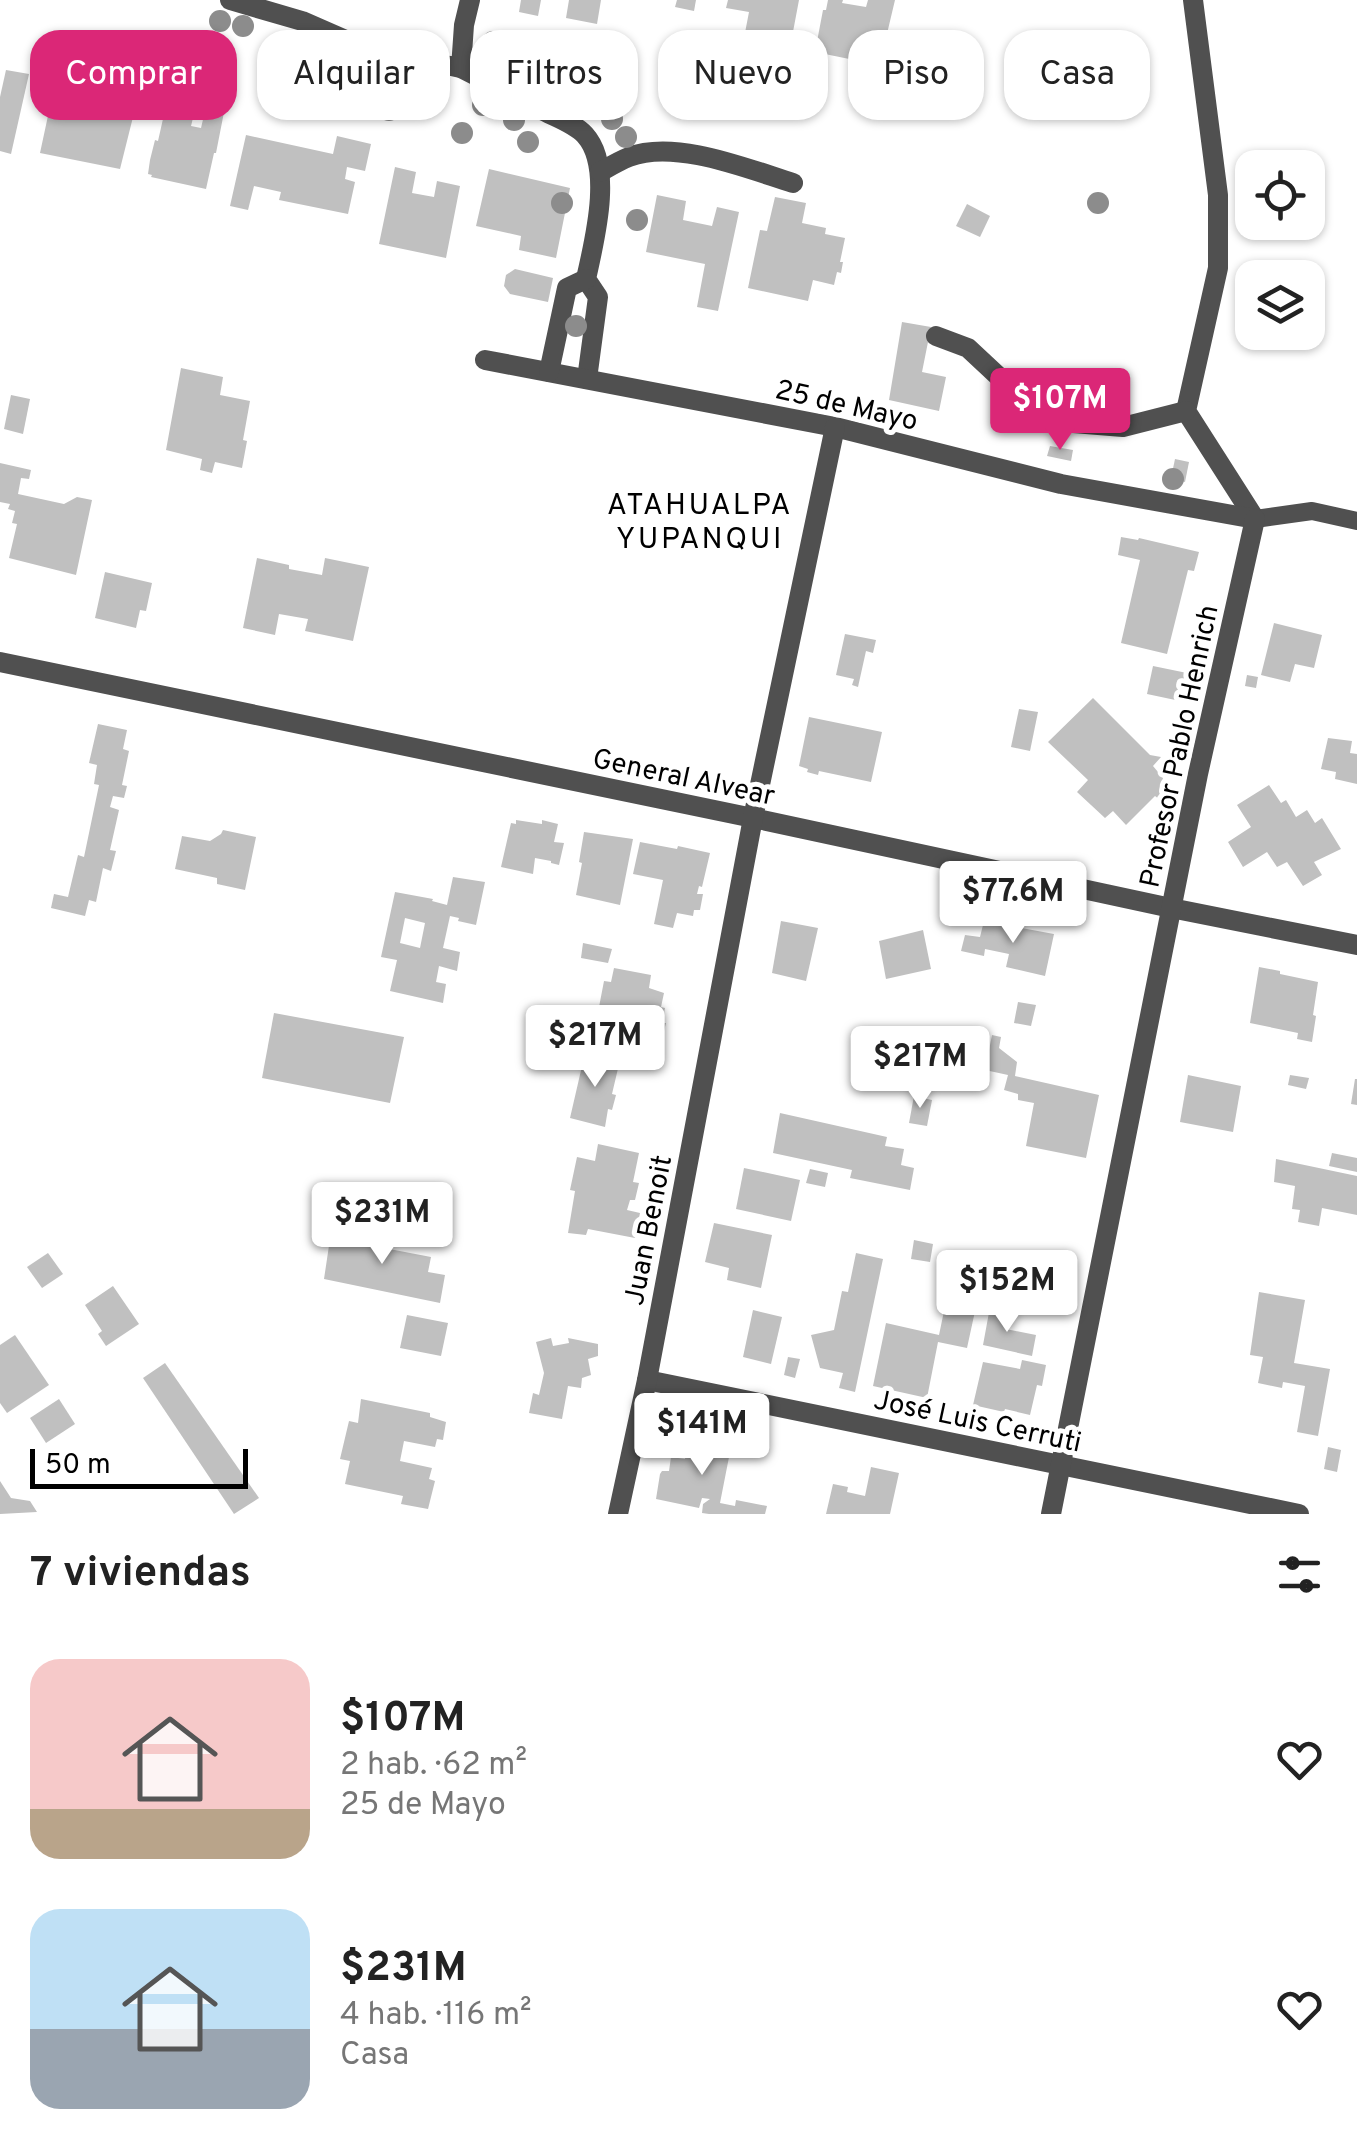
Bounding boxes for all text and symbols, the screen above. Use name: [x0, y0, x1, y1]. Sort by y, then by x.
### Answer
chip: Comprar: [30, 30, 237, 120]
chip: Alquilar: [257, 30, 450, 120]
chip: Filtros: [470, 30, 638, 120]
chip: Nuevo: [658, 30, 828, 120]
chip: Piso: [848, 30, 984, 120]
chip: Casa: [1004, 30, 1150, 120]
map controls: [1235, 150, 1325, 350]
button: locate: [1235, 150, 1325, 240]
button: layers: [1235, 260, 1325, 350]
pin: $107M: [990, 368, 1130, 453]
street label: 25 de Mayo: [772, 373, 921, 441]
text: $107M: [1012, 380, 1108, 420]
district label: ATAHUALPA YUPANQUI: [607, 488, 793, 559]
street label: Profesor Pablo Henrich: [1133, 602, 1229, 891]
street label: General Alvear: [589, 742, 778, 816]
pin: $77.6M: [932, 861, 1094, 946]
text: $77.6M: [962, 873, 1064, 913]
pin: $217M: [525, 1005, 665, 1090]
text: $217M: [548, 1017, 642, 1057]
pin: $217M: [850, 1026, 990, 1111]
text: $217M: [873, 1038, 967, 1078]
street label: Juan Benoit: [618, 1152, 682, 1309]
pin: $231M: [312, 1182, 452, 1267]
text: $231M: [334, 1194, 430, 1234]
pin: $152M: [937, 1250, 1077, 1335]
text: $152M: [958, 1262, 1056, 1302]
street label: José Luis Cerruti: [870, 1383, 1084, 1463]
pin: $141M: [632, 1393, 772, 1478]
text: $141M: [656, 1405, 748, 1445]
scale bar: [30, 1444, 248, 1488]
text: 50 m: [45, 1448, 111, 1484]
icon: filters: [1272, 1547, 1327, 1602]
text: 7 viviendas: [30, 1548, 251, 1601]
text: $107M: [340, 1693, 465, 1746]
icon: home: [110, 1699, 230, 1819]
icon: heart: [1272, 1732, 1327, 1787]
text: 2 hab. · 62 m²: [340, 1746, 527, 1786]
text: 25 de Mayo: [340, 1786, 506, 1826]
text: $231M: [340, 1943, 467, 1996]
icon: home: [110, 1949, 230, 2069]
icon: heart: [1272, 1982, 1327, 2037]
text: 4 hab. · 116 m²: [340, 1996, 532, 2036]
text: Casa: [340, 2036, 409, 2076]

